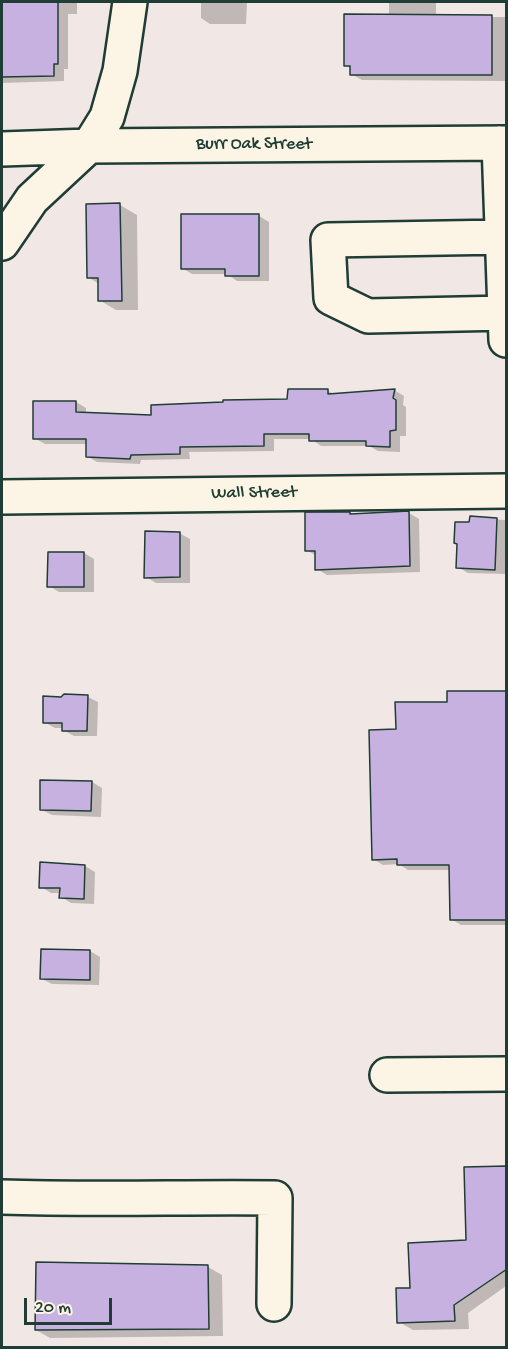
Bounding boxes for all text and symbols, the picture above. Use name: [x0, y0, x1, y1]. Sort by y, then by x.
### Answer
street label: Burr Oak Street: [196, 134, 312, 156]
street label: Wall Street: [211, 482, 297, 506]
scale bar: [27, 1286, 116, 1324]
text: 20 m: [35, 1298, 71, 1319]

